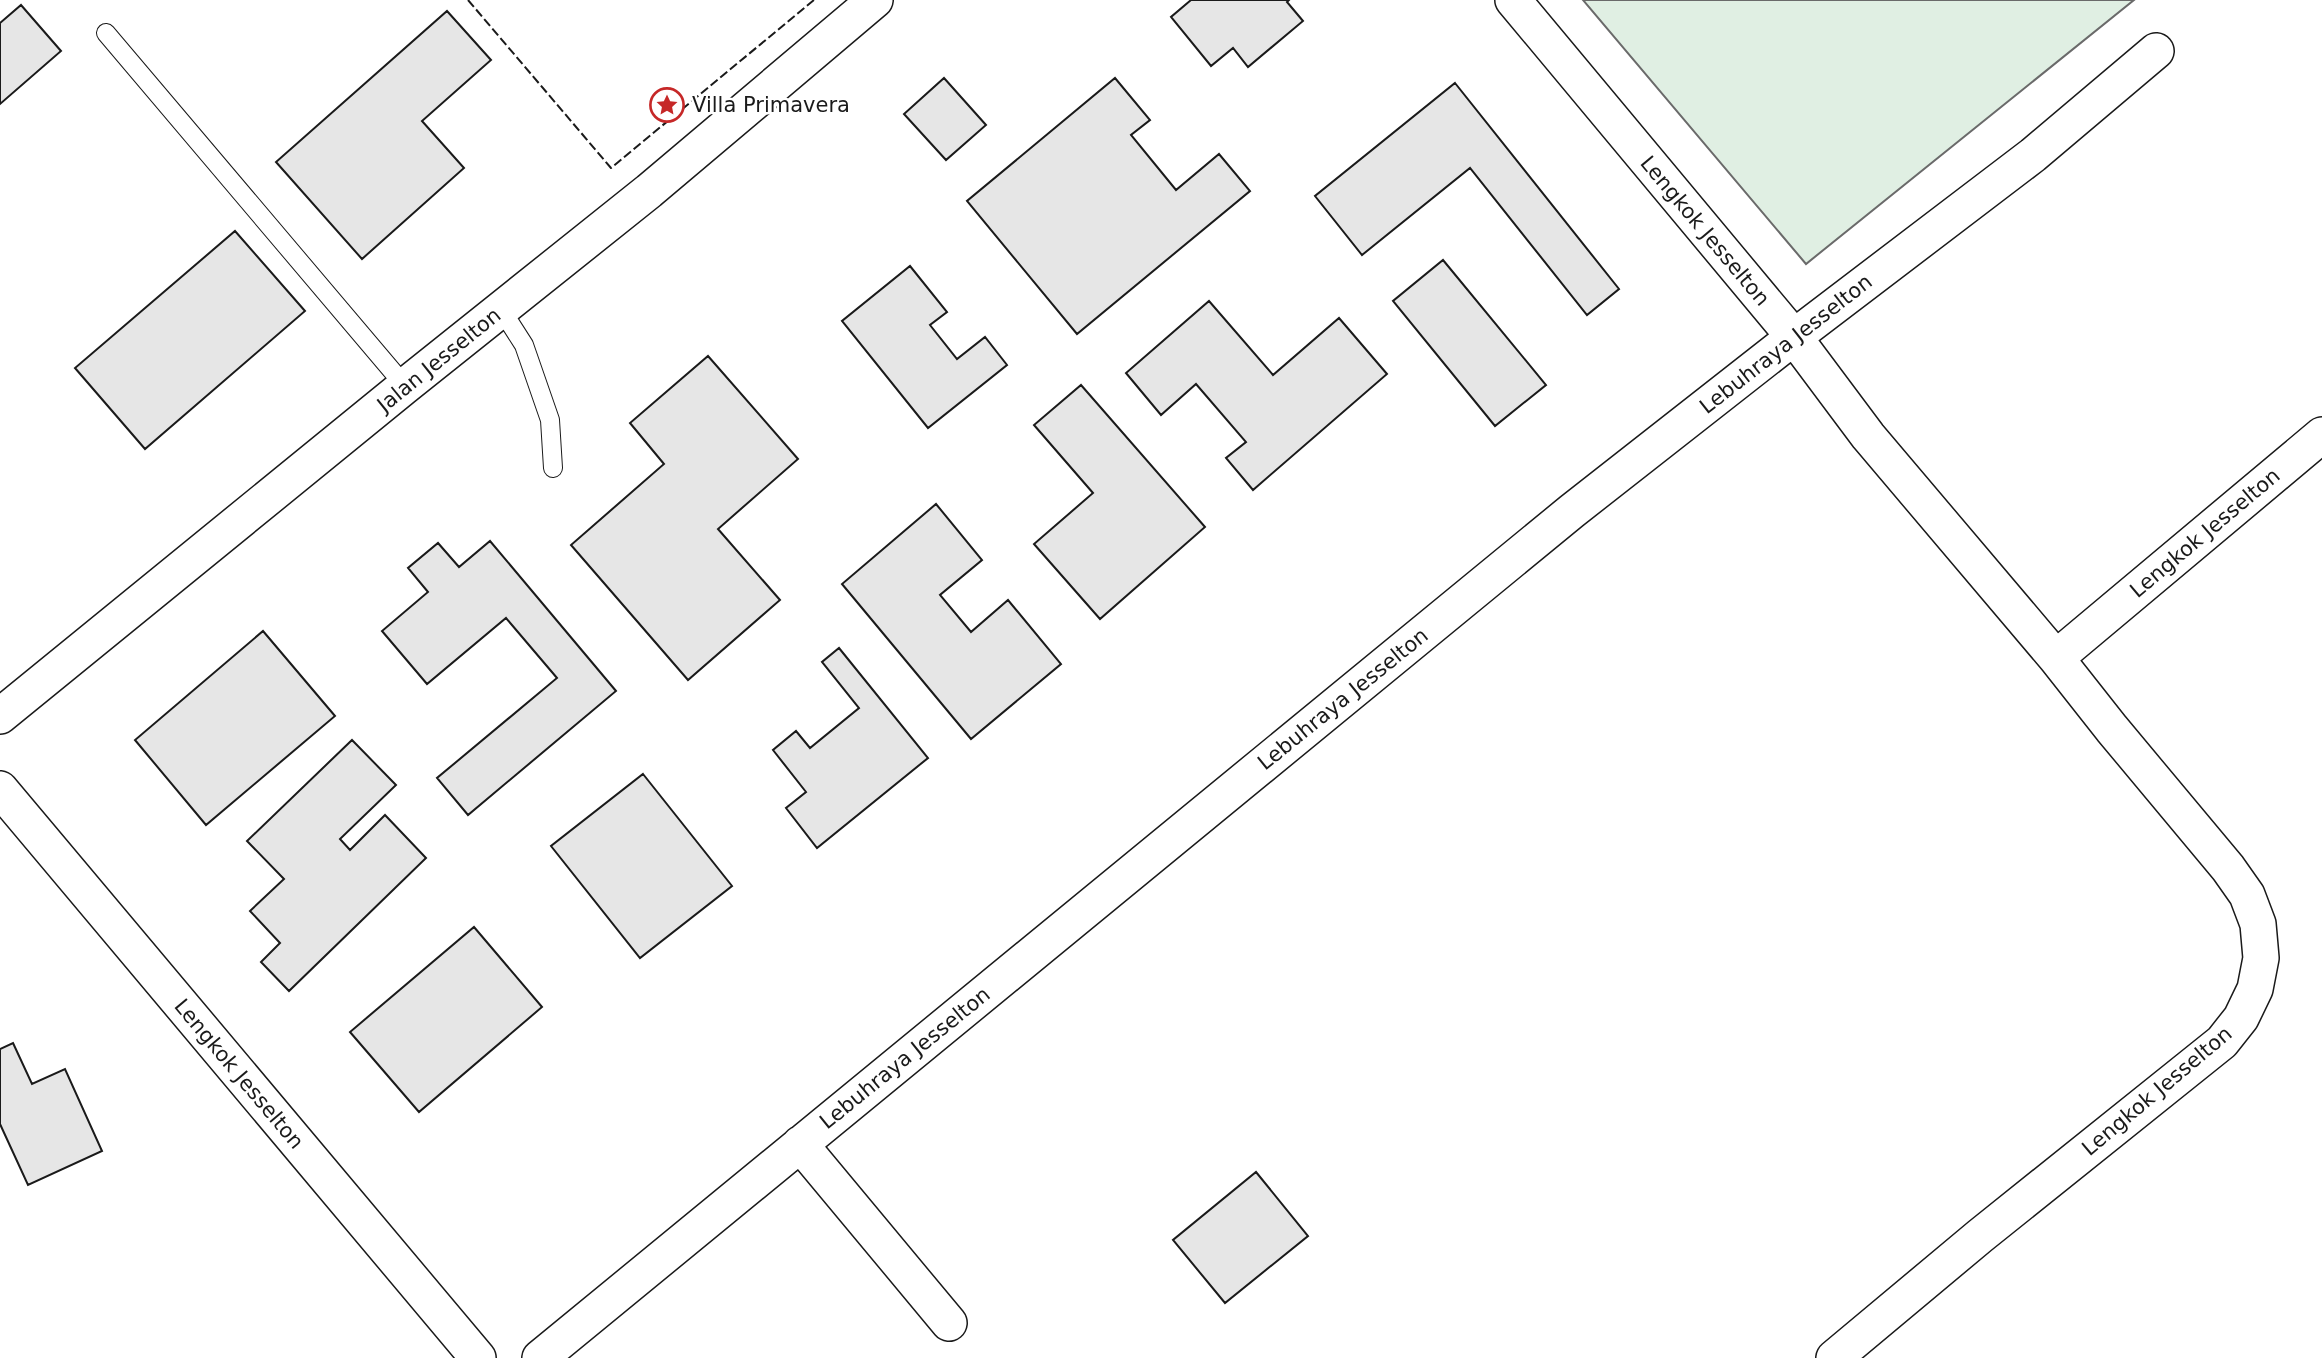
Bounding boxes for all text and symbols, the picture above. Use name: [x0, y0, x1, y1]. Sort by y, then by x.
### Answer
place icon: Villa Primavera: [648, 86, 686, 124]
place label: Villa Primavera: [692, 93, 850, 117]
street label: Lengkok Jesselton: [1635, 151, 1775, 311]
street label: Lebuhraya Jesselton: [1695, 269, 1877, 419]
street label: Jalan Jesselton: [371, 303, 506, 418]
street label: Lengkok Jesselton: [2125, 463, 2285, 603]
street label: Lebuhraya Jesselton: [1253, 623, 1433, 775]
street label: Lebuhraya Jesselton: [815, 982, 995, 1134]
street label: Lengkok Jesselton: [169, 994, 309, 1154]
street label: Lengkok Jesselton: [2077, 1021, 2237, 1161]

